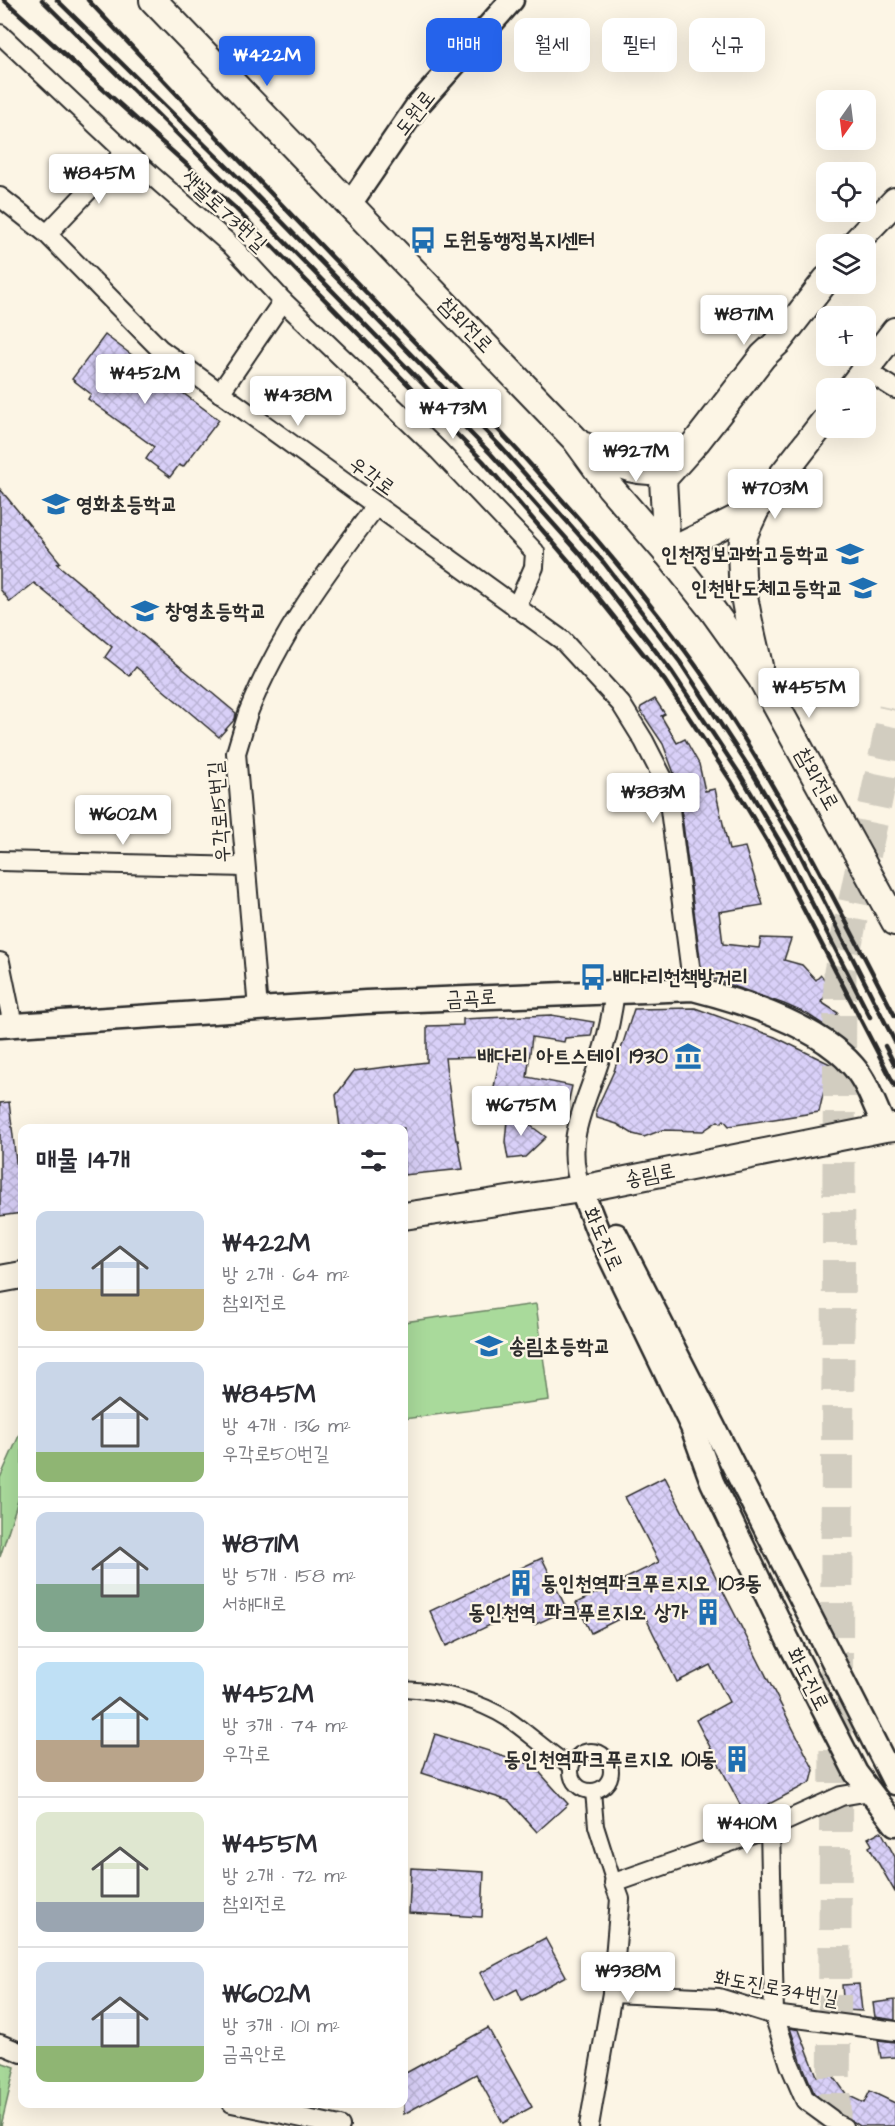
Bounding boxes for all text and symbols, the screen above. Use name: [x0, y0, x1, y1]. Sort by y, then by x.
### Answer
chip: 매매: [426, 18, 502, 72]
chip: 월세: [514, 18, 590, 72]
chip: 필터: [602, 18, 677, 72]
chip: 신규: [689, 18, 765, 72]
pin: ₩422M: [225, 36, 309, 87]
text: ₩422M: [233, 41, 301, 69]
street label: 도원로: [388, 84, 442, 142]
north arrow: [816, 90, 876, 150]
map controls: [816, 90, 876, 438]
pin: ₩845M: [57, 154, 141, 205]
text: ₩845M: [63, 159, 135, 187]
button: locate: [816, 162, 876, 222]
street label: 샛골로73번길: [175, 164, 273, 259]
bus stop icon: 도원동행정복지센터: [408, 225, 438, 255]
place label: 도원동행정복지센터: [443, 226, 595, 255]
button: layers: [816, 234, 876, 294]
street label: 참외전로: [432, 291, 500, 359]
pin: ₩871M: [702, 295, 786, 346]
text: ₩871M: [714, 300, 774, 328]
button: +: [816, 306, 876, 366]
pin: ₩452M: [103, 354, 187, 405]
text: ₩452M: [110, 359, 180, 387]
pin: ₩438M: [256, 376, 340, 427]
button: −: [816, 378, 876, 438]
text: ₩438M: [264, 381, 332, 409]
pin: ₩473M: [411, 389, 495, 440]
text: ₩473M: [419, 394, 487, 422]
pin: ₩927M: [594, 432, 678, 483]
text: ₩927M: [603, 437, 669, 465]
street label: 우각로: [343, 449, 401, 503]
pin: ₩703M: [733, 469, 817, 520]
text: ₩703M: [742, 474, 808, 502]
school or university icon: 영화초등학교: [41, 489, 71, 519]
place label: 영화초등학교: [76, 490, 177, 519]
school or university icon: 인천정보과학고등학교: [835, 539, 865, 569]
place label: 인천정보과학고등학교: [661, 540, 830, 569]
school or university icon: 인천반도체고등학교: [848, 573, 878, 603]
place label: 인천반도체고등학교: [691, 574, 843, 603]
school or university icon: 창영초등학교: [130, 596, 160, 626]
place label: 창영초등학교: [165, 597, 266, 626]
pin: ₩455M: [767, 668, 851, 719]
text: ₩455M: [772, 673, 846, 701]
street label: 참외전로: [788, 742, 846, 816]
street label: 우각로15번길: [201, 760, 237, 864]
pin: ₩383M: [611, 773, 695, 824]
text: ₩383M: [621, 778, 685, 806]
pin: ₩602M: [81, 795, 165, 846]
text: ₩602M: [89, 800, 157, 828]
bus stop icon: 배다리헌책방거리: [578, 962, 608, 992]
place label: 배다리헌책방거리: [613, 963, 748, 992]
street label: 금곡로: [445, 982, 497, 1014]
museum icon: 배다리 아트스테이 1930: [673, 1041, 703, 1071]
place label: 배다리 아트스테이 1930: [477, 1042, 668, 1071]
pin: ₩675M: [479, 1086, 563, 1137]
text: ₩675M: [486, 1091, 556, 1119]
text: 매물 14개: [36, 1142, 130, 1178]
icon: filters: [357, 1144, 390, 1177]
street label: 송림로: [622, 1156, 678, 1194]
street label: 화도진로: [576, 1202, 630, 1276]
text: ₩422M: [222, 1225, 310, 1261]
icon: home: [84, 1235, 156, 1307]
text: 방 2개 · 64 m²: [222, 1261, 350, 1289]
text: 참외전로: [222, 1289, 286, 1317]
school or university icon: 송림초등학교: [474, 1331, 504, 1361]
place label: 송림초등학교: [509, 1332, 610, 1361]
text: ₩845M: [222, 1376, 316, 1412]
icon: home: [84, 1386, 156, 1458]
text: 방 4개 · 136 m²: [222, 1412, 351, 1440]
text: 우각로50번길: [222, 1440, 329, 1468]
text: ₩871M: [222, 1526, 299, 1562]
icon: home: [84, 1536, 156, 1608]
text: 방 5개 · 158 m²: [222, 1562, 356, 1590]
building icon: 동인천역파크푸르지오 103동: [506, 1568, 536, 1598]
place label: 동인천역파크푸르지오 103동: [541, 1569, 762, 1598]
text: 서해대로: [222, 1590, 286, 1618]
building icon: 동인천역 파크푸르지오 상가: [693, 1597, 723, 1627]
place label: 동인천역 파크푸르지오 상가: [468, 1598, 688, 1627]
street label: 화도진로: [780, 1642, 836, 1716]
text: ₩452M: [222, 1676, 314, 1712]
icon: home: [84, 1686, 156, 1758]
text: 방 3개 · 74 m²: [222, 1712, 348, 1740]
text: 우각로: [222, 1740, 270, 1768]
building icon: 동인천역파크푸르지오 101동: [722, 1744, 752, 1774]
place label: 동인천역파크푸르지오 101동: [504, 1745, 717, 1774]
pin: ₩410M: [705, 1804, 789, 1855]
text: ₩410M: [717, 1809, 777, 1837]
text: ₩455M: [222, 1826, 317, 1862]
icon: home: [84, 1836, 156, 1908]
text: 방 2개 · 72 m²: [222, 1862, 347, 1890]
text: 참외전로: [222, 1890, 286, 1918]
pin: ₩938M: [586, 1952, 670, 2003]
text: ₩938M: [595, 1957, 661, 1985]
street label: 화도진로34번길: [711, 1963, 841, 2013]
text: ₩602M: [222, 1976, 310, 2012]
icon: home: [84, 1986, 156, 2058]
text: 방 3개 · 101 m²: [222, 2012, 340, 2040]
text: 금곡안로: [222, 2040, 286, 2068]

